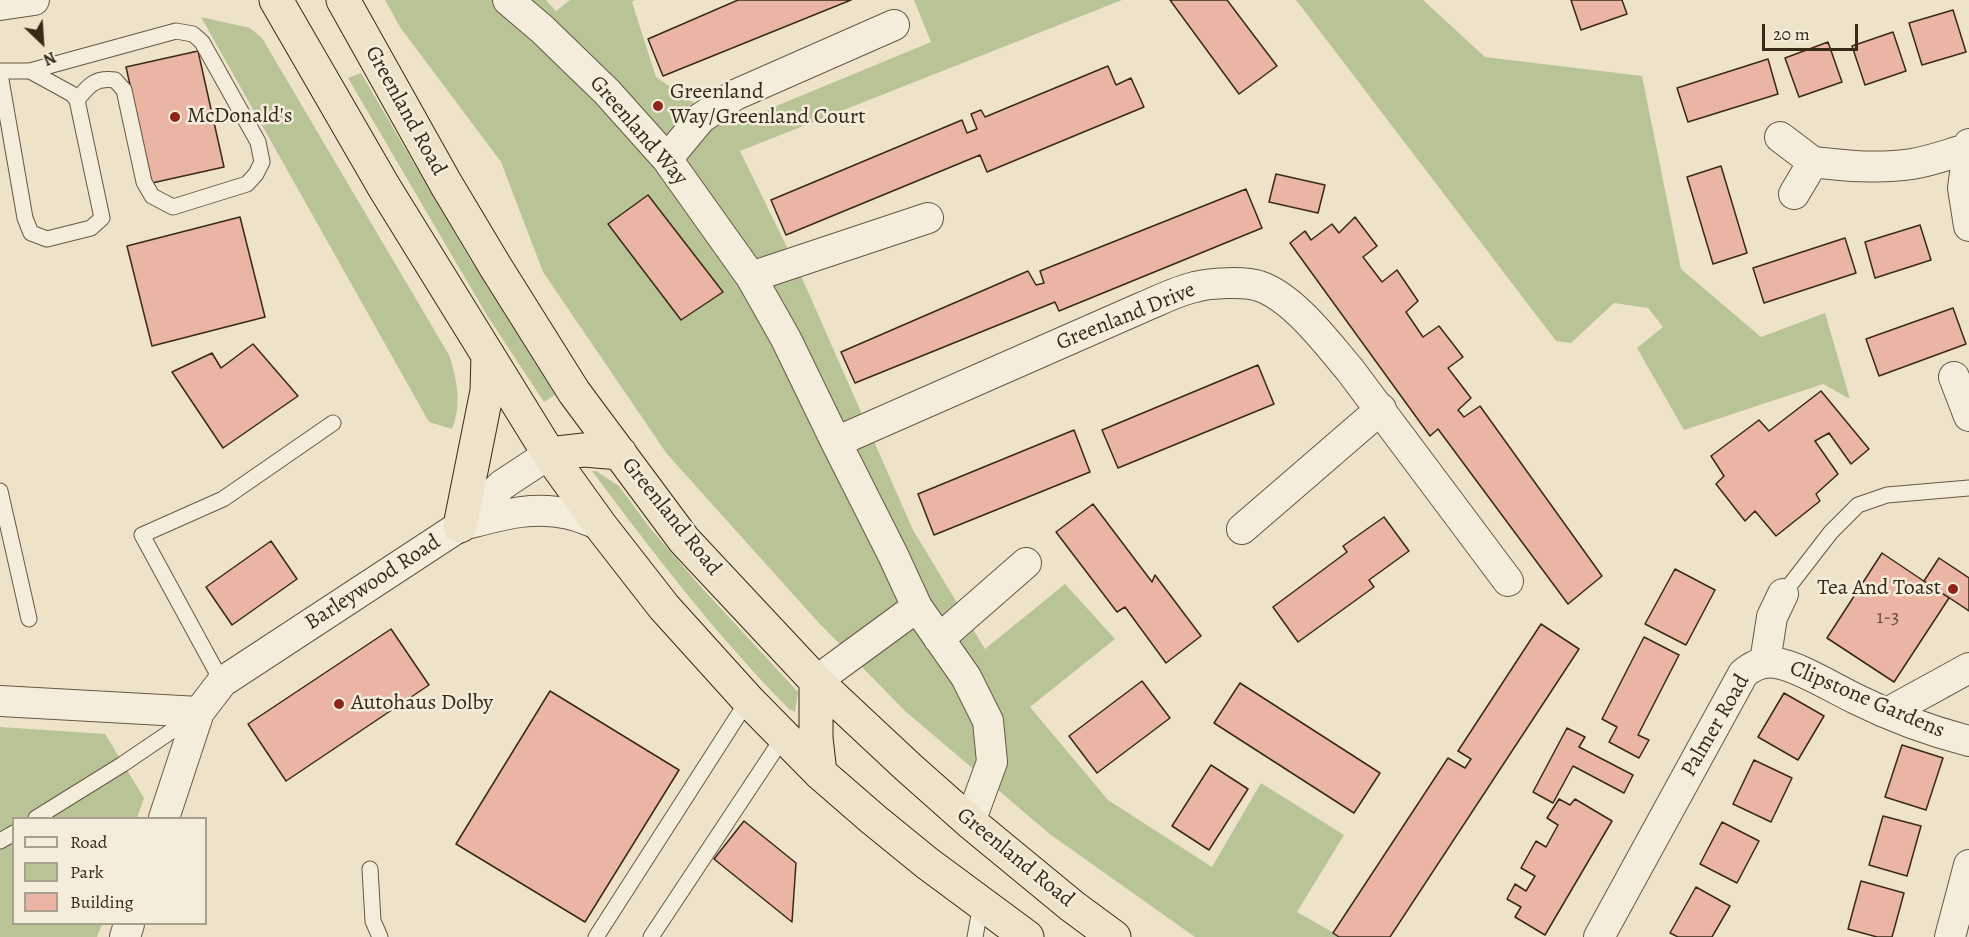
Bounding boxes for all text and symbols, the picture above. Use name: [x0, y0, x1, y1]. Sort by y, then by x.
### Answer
north arrow: [12, 12, 72, 72]
scale bar: [1765, 12, 1861, 50]
text: 20 m: [1773, 22, 1810, 46]
street label: Greenland Road: [359, 42, 451, 180]
text: N: [40, 46, 60, 71]
street label: Greenland Way: [583, 71, 693, 191]
place label: Greenland Way/Greenland Court: [670, 80, 866, 132]
marker: Greenland Way/Greenland Court: [651, 99, 665, 113]
place label: McDonald's: [187, 104, 292, 130]
marker: McDonald's: [168, 110, 182, 124]
street label: Greenland Drive: [1053, 277, 1199, 357]
street label: Greenland Road: [615, 453, 727, 581]
street label: Barleywood Road: [300, 529, 446, 637]
place label: Tea And Toast: [1817, 576, 1941, 602]
marker: Tea And Toast: [1946, 582, 1960, 596]
house number: 1-3: [1877, 606, 1899, 630]
street label: Clipstone Gardens: [1786, 655, 1948, 745]
street label: Palmer Road: [1676, 670, 1756, 782]
place label: Autohaus Dolby: [351, 691, 493, 717]
marker: Autohaus Dolby: [332, 697, 346, 711]
street label: Greenland Road: [951, 802, 1079, 914]
legend: [12, 817, 207, 925]
text: Road: [70, 830, 107, 854]
text: Park: [70, 860, 104, 884]
text: Building: [70, 890, 134, 914]

